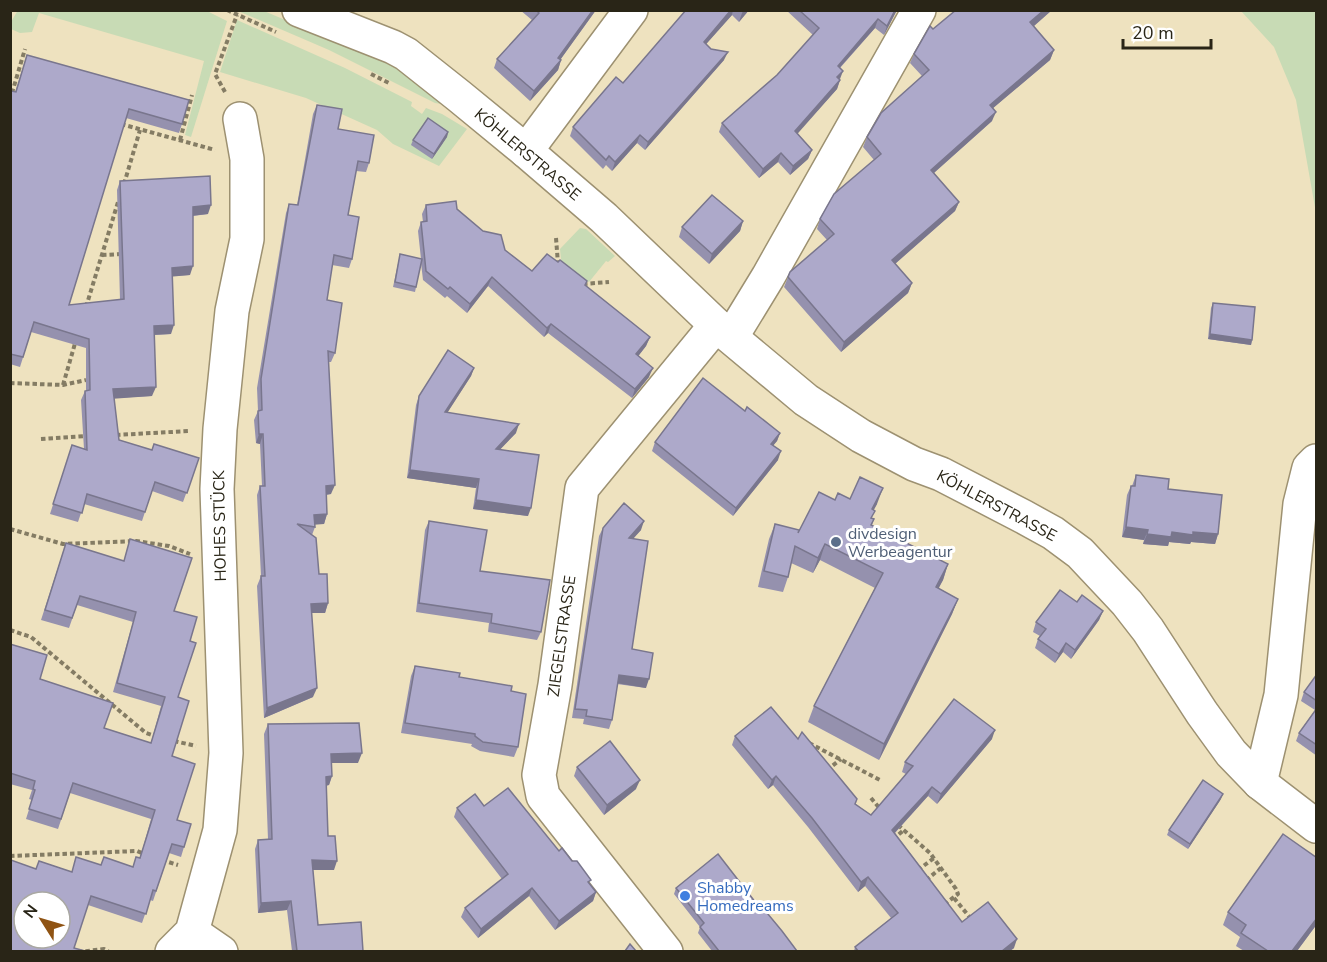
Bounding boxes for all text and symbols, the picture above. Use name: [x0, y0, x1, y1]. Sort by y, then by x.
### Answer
scale bar: [1123, 12, 1212, 50]
text: 20 m: [1132, 21, 1174, 45]
street label: KÖHLERSTRASSE: [469, 104, 585, 206]
street label: KÖHLERSTRASSE: [933, 465, 1060, 547]
street label: HOHES STÜCK: [208, 469, 232, 582]
place label: divdesign Werbeagentur: [848, 523, 953, 563]
marker: divdesign Werbeagentur: [829, 535, 843, 549]
street label: ZIEGELSTRASSE: [543, 574, 581, 698]
place label: Shabby Homedreams: [697, 877, 794, 917]
marker: Shabby Homedreams: [678, 889, 692, 903]
north arrow: [12, 890, 72, 950]
text: N: [18, 900, 43, 923]

